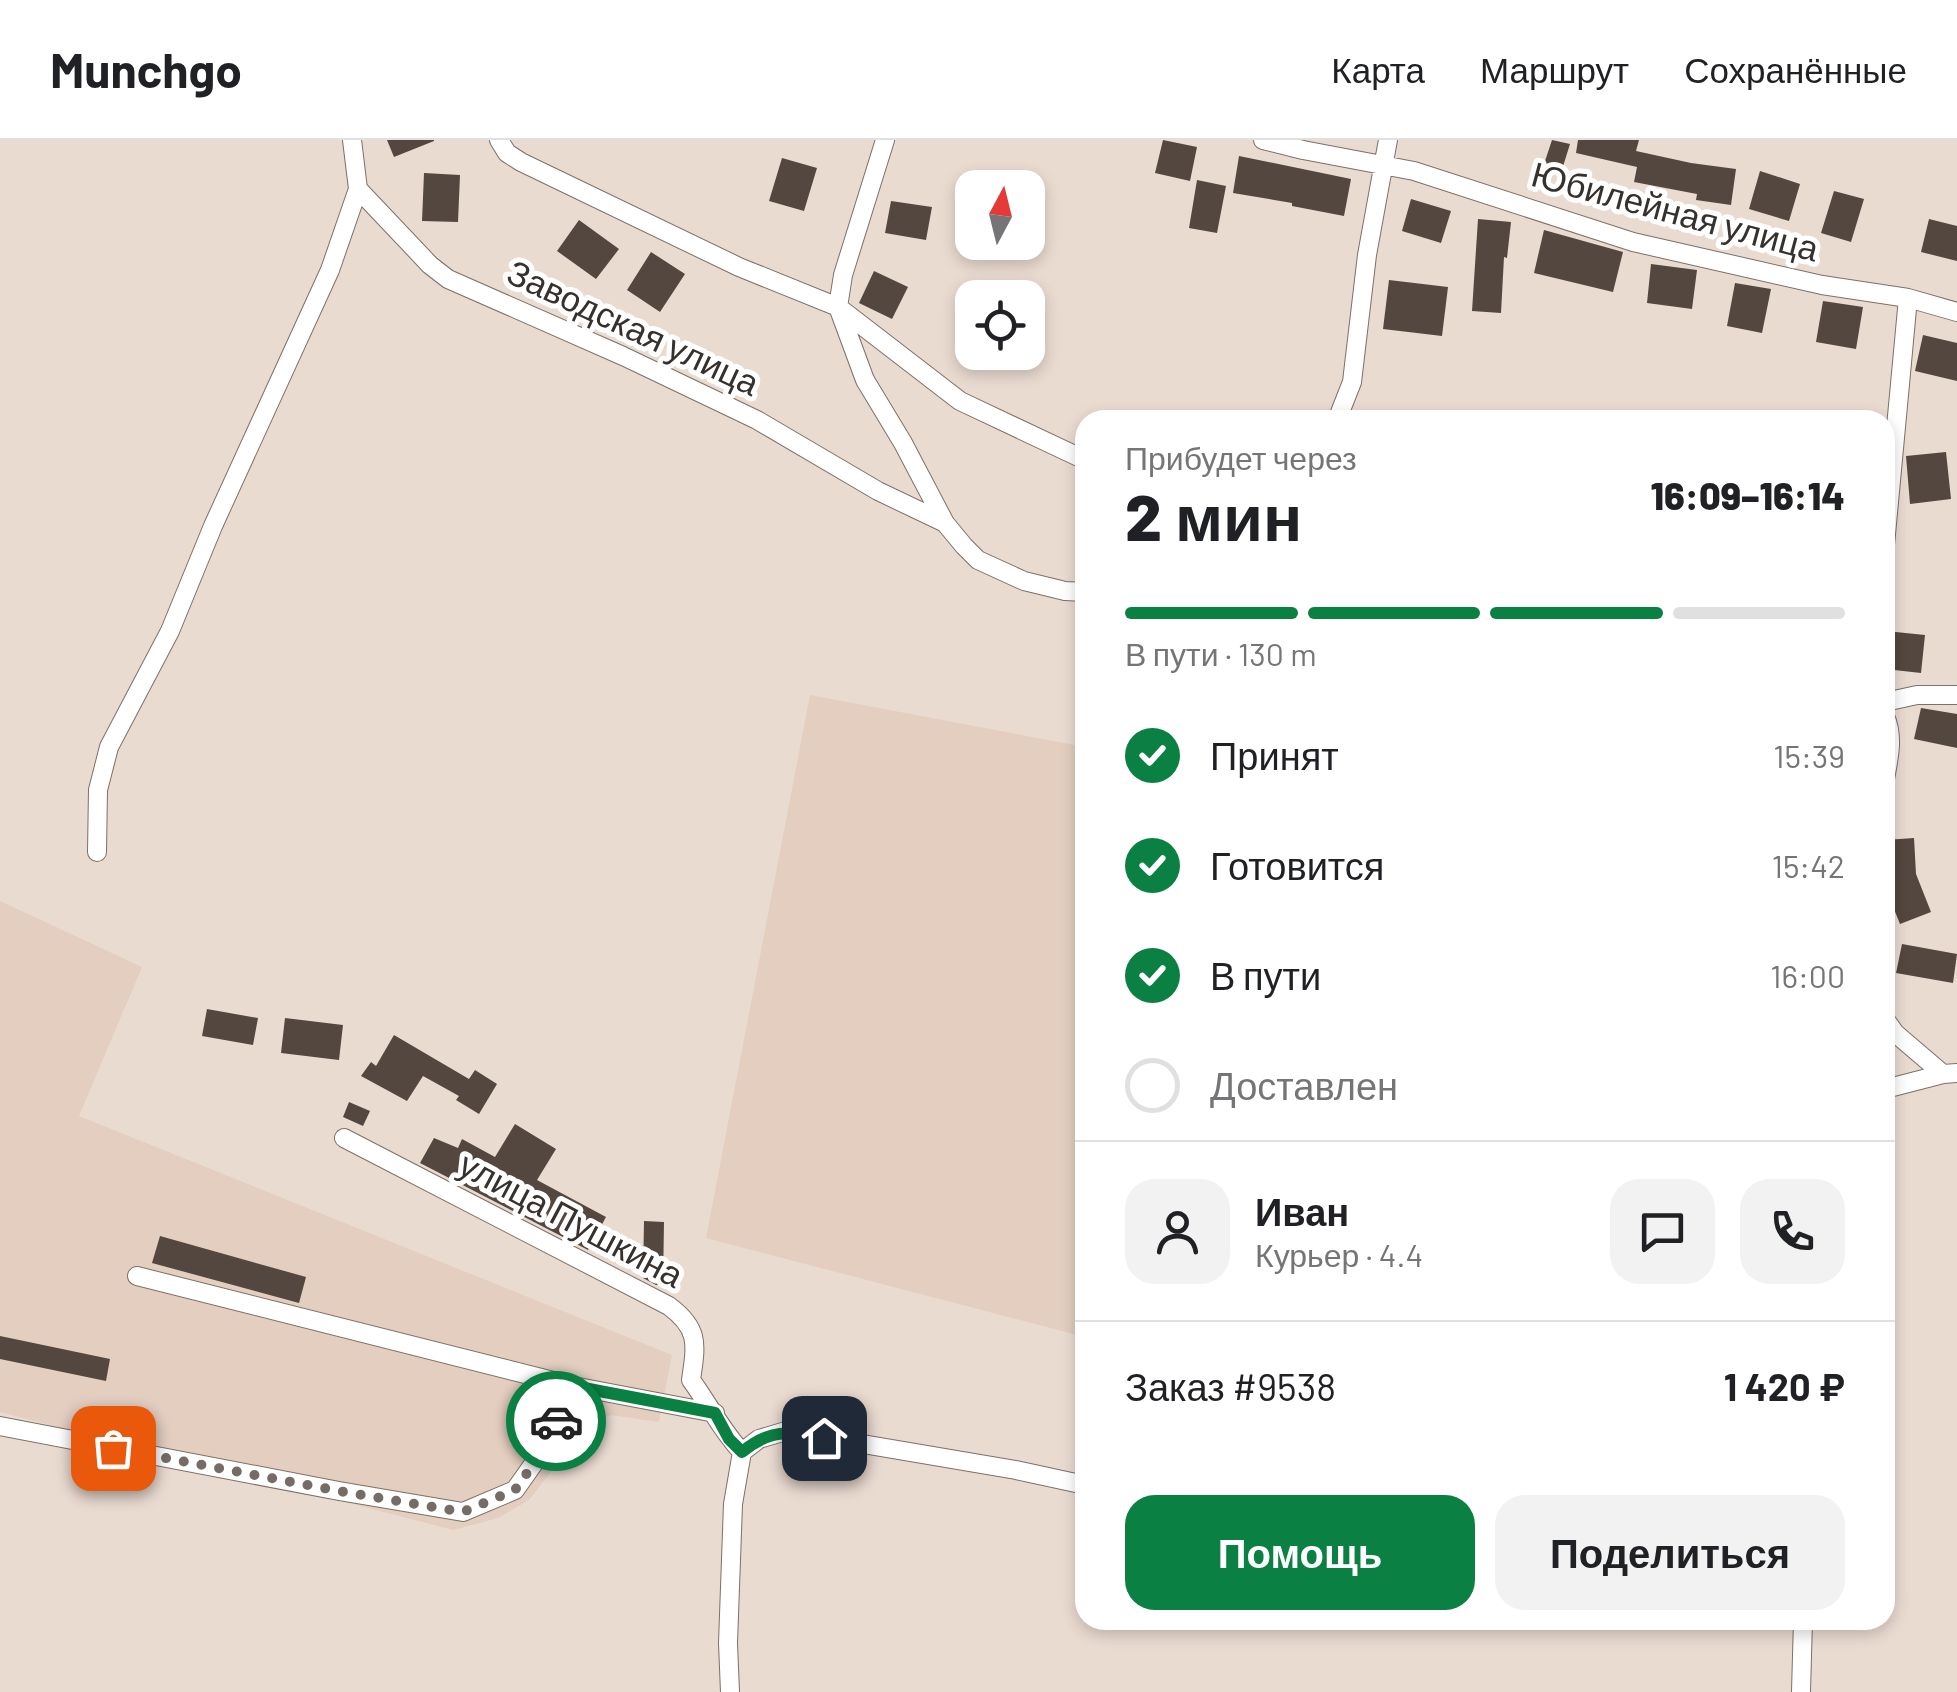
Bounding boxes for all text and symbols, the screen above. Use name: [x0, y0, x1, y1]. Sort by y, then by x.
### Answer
text: Munchgo: [50, 40, 242, 98]
text: Карта: [1331, 48, 1425, 90]
text: Маршрут: [1480, 48, 1629, 90]
text: Сохранённые: [1684, 48, 1907, 90]
street label: Юбилейная улица: [1527, 152, 1824, 269]
north arrow: [955, 170, 1045, 260]
map controls: [955, 170, 1045, 370]
street label: Заводская улица: [501, 249, 767, 403]
button: locate: [955, 280, 1045, 370]
text: Прибудет через: [1125, 438, 1357, 476]
text: 16:09–16:14: [1651, 472, 1845, 518]
text: 2 мин: [1125, 476, 1302, 554]
text: В пути · 130 m: [1125, 634, 1317, 672]
icon: check: [1125, 728, 1180, 783]
text: Принят: [1210, 732, 1339, 778]
text: 15:39: [1773, 736, 1845, 774]
icon: check: [1125, 838, 1180, 893]
text: Готовится: [1210, 842, 1384, 888]
text: 15:42: [1772, 846, 1845, 884]
icon: check: [1125, 948, 1180, 1003]
text: В пути: [1210, 952, 1321, 998]
text: 16:00: [1770, 956, 1845, 994]
text: Доставлен: [1210, 1062, 1398, 1108]
street label: улица Пушкина: [453, 1142, 692, 1295]
button: person: [1125, 1179, 1230, 1284]
button: chat: [1610, 1179, 1715, 1284]
button: phone: [1740, 1179, 1845, 1284]
text: Иван: [1255, 1188, 1349, 1234]
text: Курьер · 4.4: [1255, 1235, 1423, 1273]
text: Заказ #9538: [1125, 1363, 1336, 1409]
text: 1 420 ₽: [1724, 1363, 1845, 1409]
courier: [506, 1371, 606, 1471]
icon: car: [529, 1394, 584, 1449]
pin: [782, 1396, 867, 1481]
pin: [71, 1406, 156, 1491]
icon: home: [797, 1411, 852, 1466]
icon: bag: [86, 1421, 141, 1476]
button: Помощь: [1125, 1495, 1475, 1610]
button: Поделиться: [1495, 1495, 1845, 1610]

